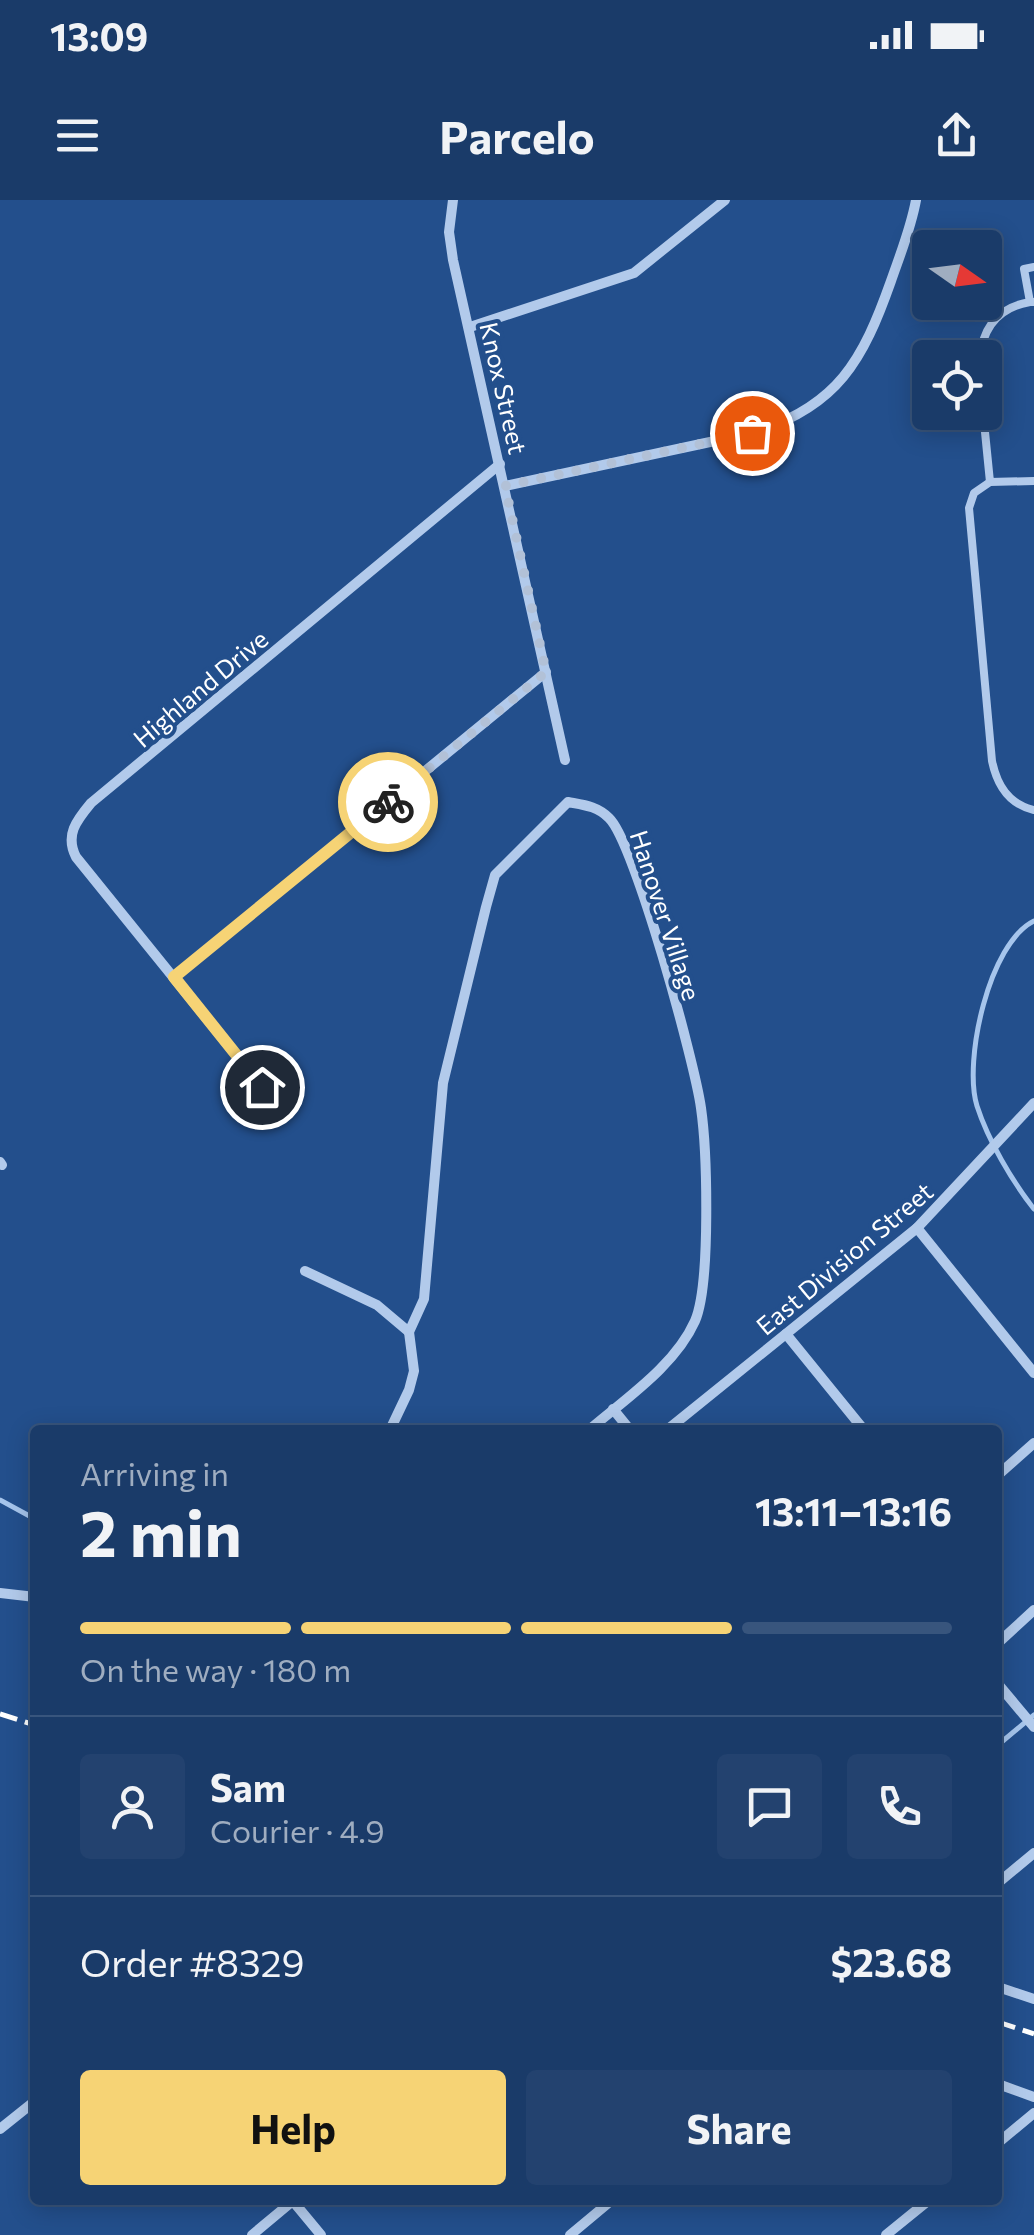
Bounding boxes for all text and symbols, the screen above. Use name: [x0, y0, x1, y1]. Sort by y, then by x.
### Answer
text: 13:09: [50, 12, 148, 59]
icon: menu: [50, 108, 105, 163]
text: Parcelo: [439, 108, 595, 163]
icon: share: [929, 108, 984, 163]
north arrow: [912, 230, 1002, 320]
map controls: [912, 230, 1002, 430]
street label: Knox Street: [474, 319, 534, 457]
button: locate: [912, 340, 1002, 430]
pin: [710, 391, 795, 476]
icon: bag: [725, 406, 780, 461]
street label: Highland Drive: [127, 623, 273, 753]
courier: [338, 752, 438, 852]
icon: bike: [361, 775, 416, 830]
street label: Hanover Village: [624, 826, 708, 1004]
pin: [220, 1045, 305, 1130]
icon: home: [235, 1060, 290, 1115]
street label: East Division Street: [750, 1176, 938, 1340]
text: Arriving in: [80, 1453, 229, 1493]
text: 13:11–13:16: [755, 1487, 952, 1534]
text: 2 min: [80, 1491, 242, 1570]
text: On the way · 180 m: [80, 1649, 351, 1689]
button: person: [80, 1754, 185, 1859]
button: chat: [717, 1754, 822, 1859]
button: phone: [847, 1754, 952, 1859]
text: Sam: [210, 1763, 286, 1810]
text: Courier · 4.9: [210, 1810, 385, 1850]
text: Order #8329: [80, 1938, 305, 1985]
text: $23.68: [830, 1938, 952, 1985]
button: Help: [80, 2070, 506, 2185]
button: Share: [526, 2070, 952, 2185]

